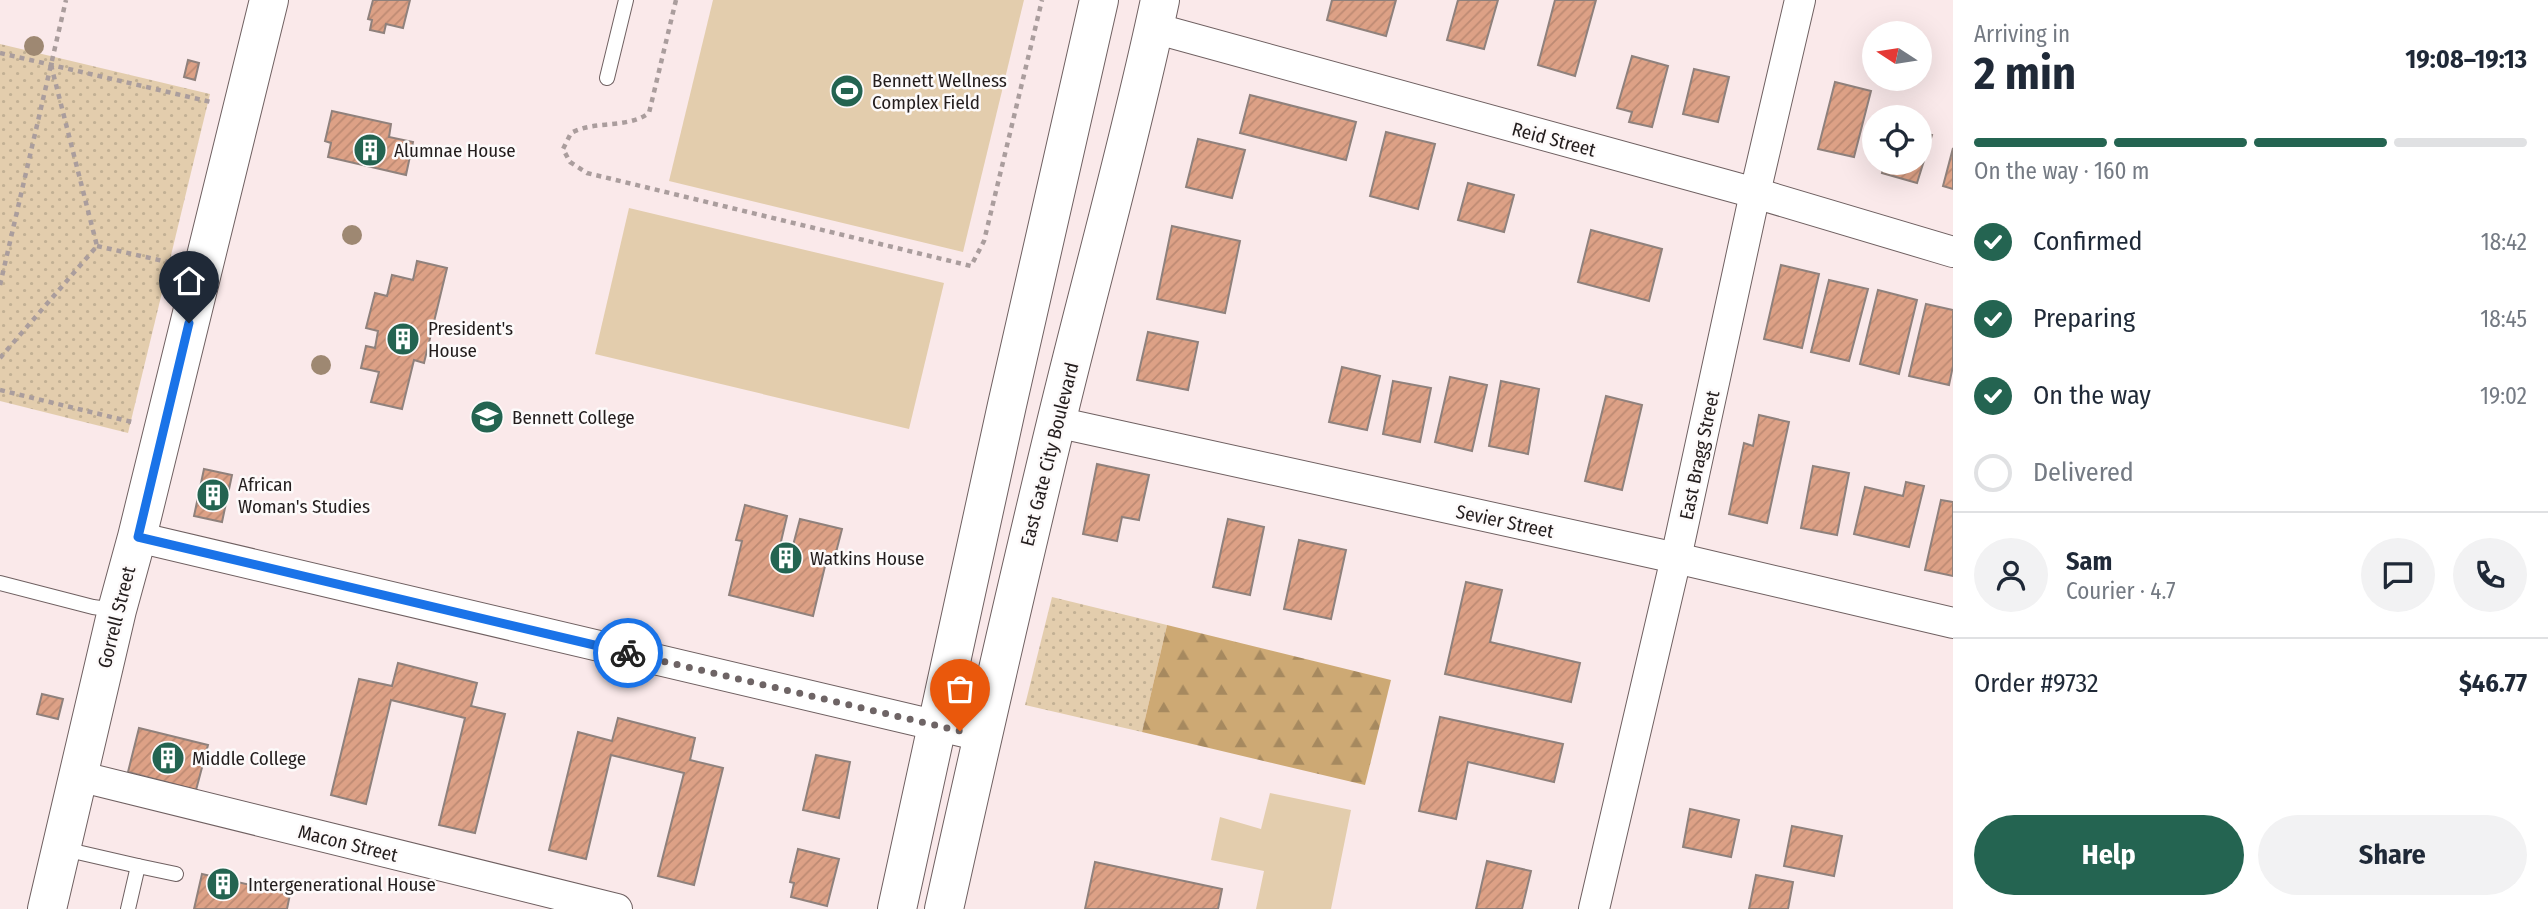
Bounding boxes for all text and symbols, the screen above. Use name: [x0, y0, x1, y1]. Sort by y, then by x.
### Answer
text: Arriving in: [1974, 20, 2070, 48]
north arrow: [1862, 21, 1932, 91]
map controls: [1862, 21, 1932, 175]
text: 19:08–19:13: [2405, 44, 2527, 75]
text: 2 min: [1974, 46, 2076, 101]
place label: Bennett Wellness Complex Field: [872, 69, 1007, 114]
sports icon: Bennett Wellness Complex Field: [828, 72, 866, 110]
button: locate: [1862, 105, 1932, 175]
street label: Reid Street: [1510, 117, 1599, 162]
building icon: Alumnae House: [351, 131, 389, 169]
place label: Alumnae House: [394, 139, 516, 162]
text: On the way · 160 m: [1974, 157, 2149, 185]
icon: check: [1974, 223, 2012, 261]
text: Confirmed: [2033, 226, 2143, 257]
text: 18:42: [2481, 228, 2527, 256]
pin: [159, 251, 219, 323]
icon: home: [170, 262, 208, 300]
icon: check: [1974, 300, 2012, 338]
text: Preparing: [2033, 303, 2135, 334]
text: 18:45: [2480, 305, 2527, 333]
place label: President's House: [428, 317, 513, 362]
building icon: President's House: [384, 320, 422, 358]
street label: East Gate City Boulevard: [1016, 360, 1083, 548]
icon: check: [1974, 377, 2012, 415]
text: On the way: [2033, 380, 2151, 411]
text: 19:02: [2480, 382, 2527, 410]
street label: East Bragg Street: [1675, 388, 1725, 522]
school or university icon: Bennett College: [468, 398, 506, 436]
place label: Bennett College: [512, 406, 635, 429]
text: Delivered: [2033, 457, 2134, 488]
place label: African Woman's Studies: [238, 473, 370, 518]
building icon: African Woman's Studies: [194, 476, 232, 514]
street label: Sevier Street: [1454, 500, 1557, 543]
button: person: [1974, 538, 2048, 612]
button: chat: [2361, 538, 2435, 612]
button: phone: [2453, 538, 2527, 612]
building icon: Watkins House: [767, 539, 805, 577]
text: Sam: [2066, 546, 2112, 577]
place label: Watkins House: [810, 547, 924, 570]
street label: Gorrell Street: [93, 563, 140, 670]
text: Courier · 4.7: [2066, 577, 2176, 605]
courier: [593, 618, 663, 688]
icon: bike: [609, 634, 647, 672]
pin: [930, 659, 990, 731]
text: Order #9732: [1974, 668, 2099, 699]
text: $46.77: [2459, 668, 2527, 699]
icon: bag: [941, 670, 979, 708]
building icon: Middle College: [149, 739, 187, 777]
place label: Middle College: [192, 747, 306, 770]
button: Help: [1974, 815, 2244, 895]
button: Share: [2258, 815, 2527, 895]
street label: Macon Street: [296, 820, 401, 867]
building icon: Intergenerational House: [204, 865, 242, 903]
place label: Intergenerational House: [248, 873, 436, 896]

